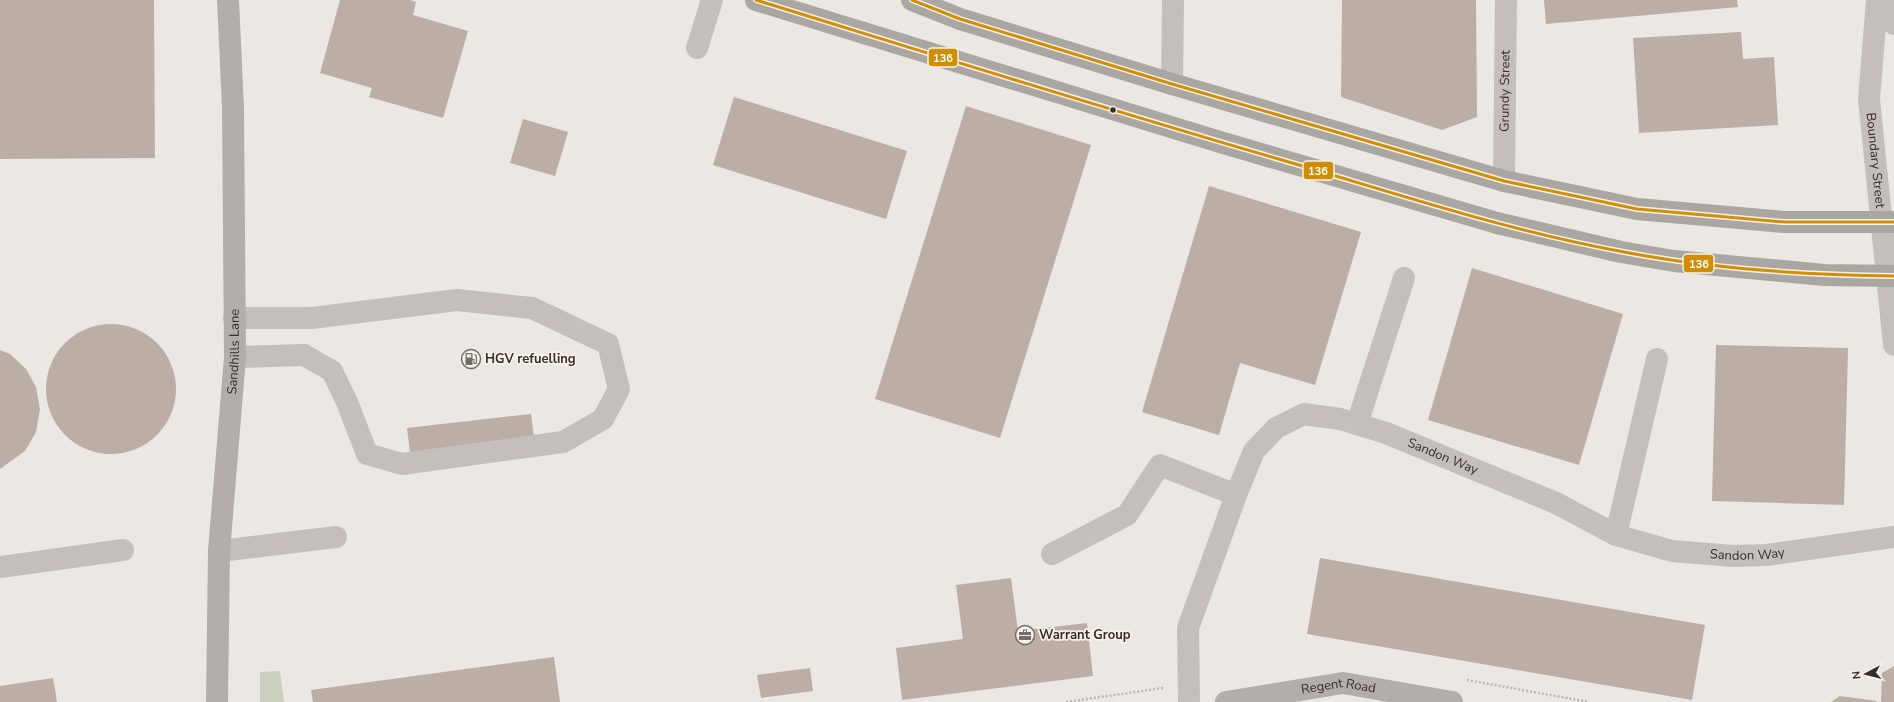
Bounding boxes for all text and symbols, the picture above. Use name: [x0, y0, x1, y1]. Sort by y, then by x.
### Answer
line badge: 136: [928, 48, 958, 67]
street label: Grundy Street: [1496, 49, 1514, 132]
text: 136: [933, 51, 953, 66]
unlabelled marker: [1108, 105, 1118, 115]
street label: Boundary Street: [1861, 112, 1889, 209]
line badge: 136: [1303, 161, 1334, 180]
text: 136: [1308, 164, 1328, 179]
line badge: 136: [1683, 254, 1714, 273]
text: 136: [1689, 257, 1709, 272]
street label: Sandhills Lane: [223, 309, 244, 395]
fuel station icon: HGV refuelling: [460, 348, 482, 370]
place label: HGV refuelling: [485, 350, 576, 368]
street label: Sandon Way: [1405, 434, 1481, 479]
street label: Sandon Way: [1709, 543, 1786, 565]
office icon: Warrant Group: [1014, 624, 1036, 646]
place label: Warrant Group: [1039, 626, 1131, 644]
north arrow: [1846, 654, 1886, 694]
text: N: [1849, 670, 1865, 680]
street label: Regent Road: [1300, 674, 1377, 699]

